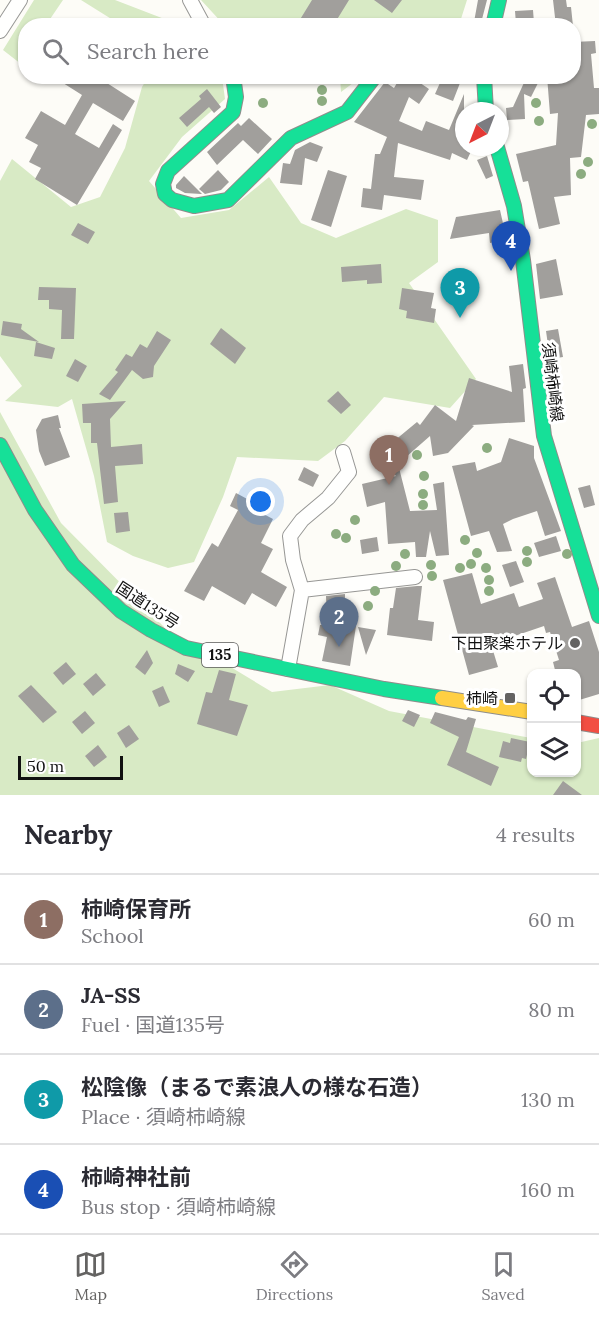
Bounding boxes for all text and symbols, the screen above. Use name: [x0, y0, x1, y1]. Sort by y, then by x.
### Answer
search box: [18, 18, 581, 84]
icon: search: [39, 35, 72, 68]
text: Search here: [87, 37, 209, 65]
north arrow: [455, 102, 509, 156]
pin: 4: [492, 222, 530, 271]
pin: 3: [440, 268, 480, 318]
street label: 須崎柿崎線: [538, 341, 568, 423]
pin: 1: [370, 436, 408, 485]
your location: [246, 487, 275, 516]
street label: 国道135号: [113, 577, 183, 633]
pin: 2: [320, 598, 358, 647]
place label: 下田聚楽ホテル: [451, 633, 563, 653]
marker: 下田聚楽ホテル: [568, 636, 582, 650]
road number: 135: [202, 643, 238, 667]
map controls: [527, 669, 581, 777]
button: locate: [527, 669, 581, 723]
place label: 柿崎: [466, 688, 498, 708]
marker: 柿崎: [503, 691, 517, 705]
button: layers: [527, 723, 581, 777]
scale bar: [18, 753, 123, 780]
text: 50 m: [27, 756, 64, 776]
text: Nearby: [24, 818, 112, 851]
text: 4 results: [496, 822, 575, 847]
text: 柿崎保育所: [81, 895, 191, 923]
text: 1: [39, 907, 48, 932]
text: 60 m: [528, 907, 575, 932]
text: School: [81, 923, 144, 948]
text: JA-SS: [81, 981, 141, 1009]
text: 2: [38, 997, 49, 1022]
text: 80 m: [528, 997, 575, 1022]
text: Fuel · 国道135号: [81, 1012, 225, 1037]
text: 松陰像（まるで素浪人の様な石造）: [81, 1073, 433, 1101]
text: 3: [38, 1087, 49, 1112]
text: 130 m: [521, 1087, 575, 1112]
text: Place · 須崎柿崎線: [81, 1104, 246, 1129]
text: 柿崎神社前: [81, 1163, 191, 1191]
text: 4: [38, 1177, 49, 1202]
text: 160 m: [521, 1177, 575, 1202]
text: Bus stop · 須崎柿崎線: [81, 1194, 276, 1219]
tab: Map: [74, 1248, 107, 1304]
tab: Directions: [256, 1248, 333, 1304]
tab: Saved: [481, 1248, 525, 1304]

